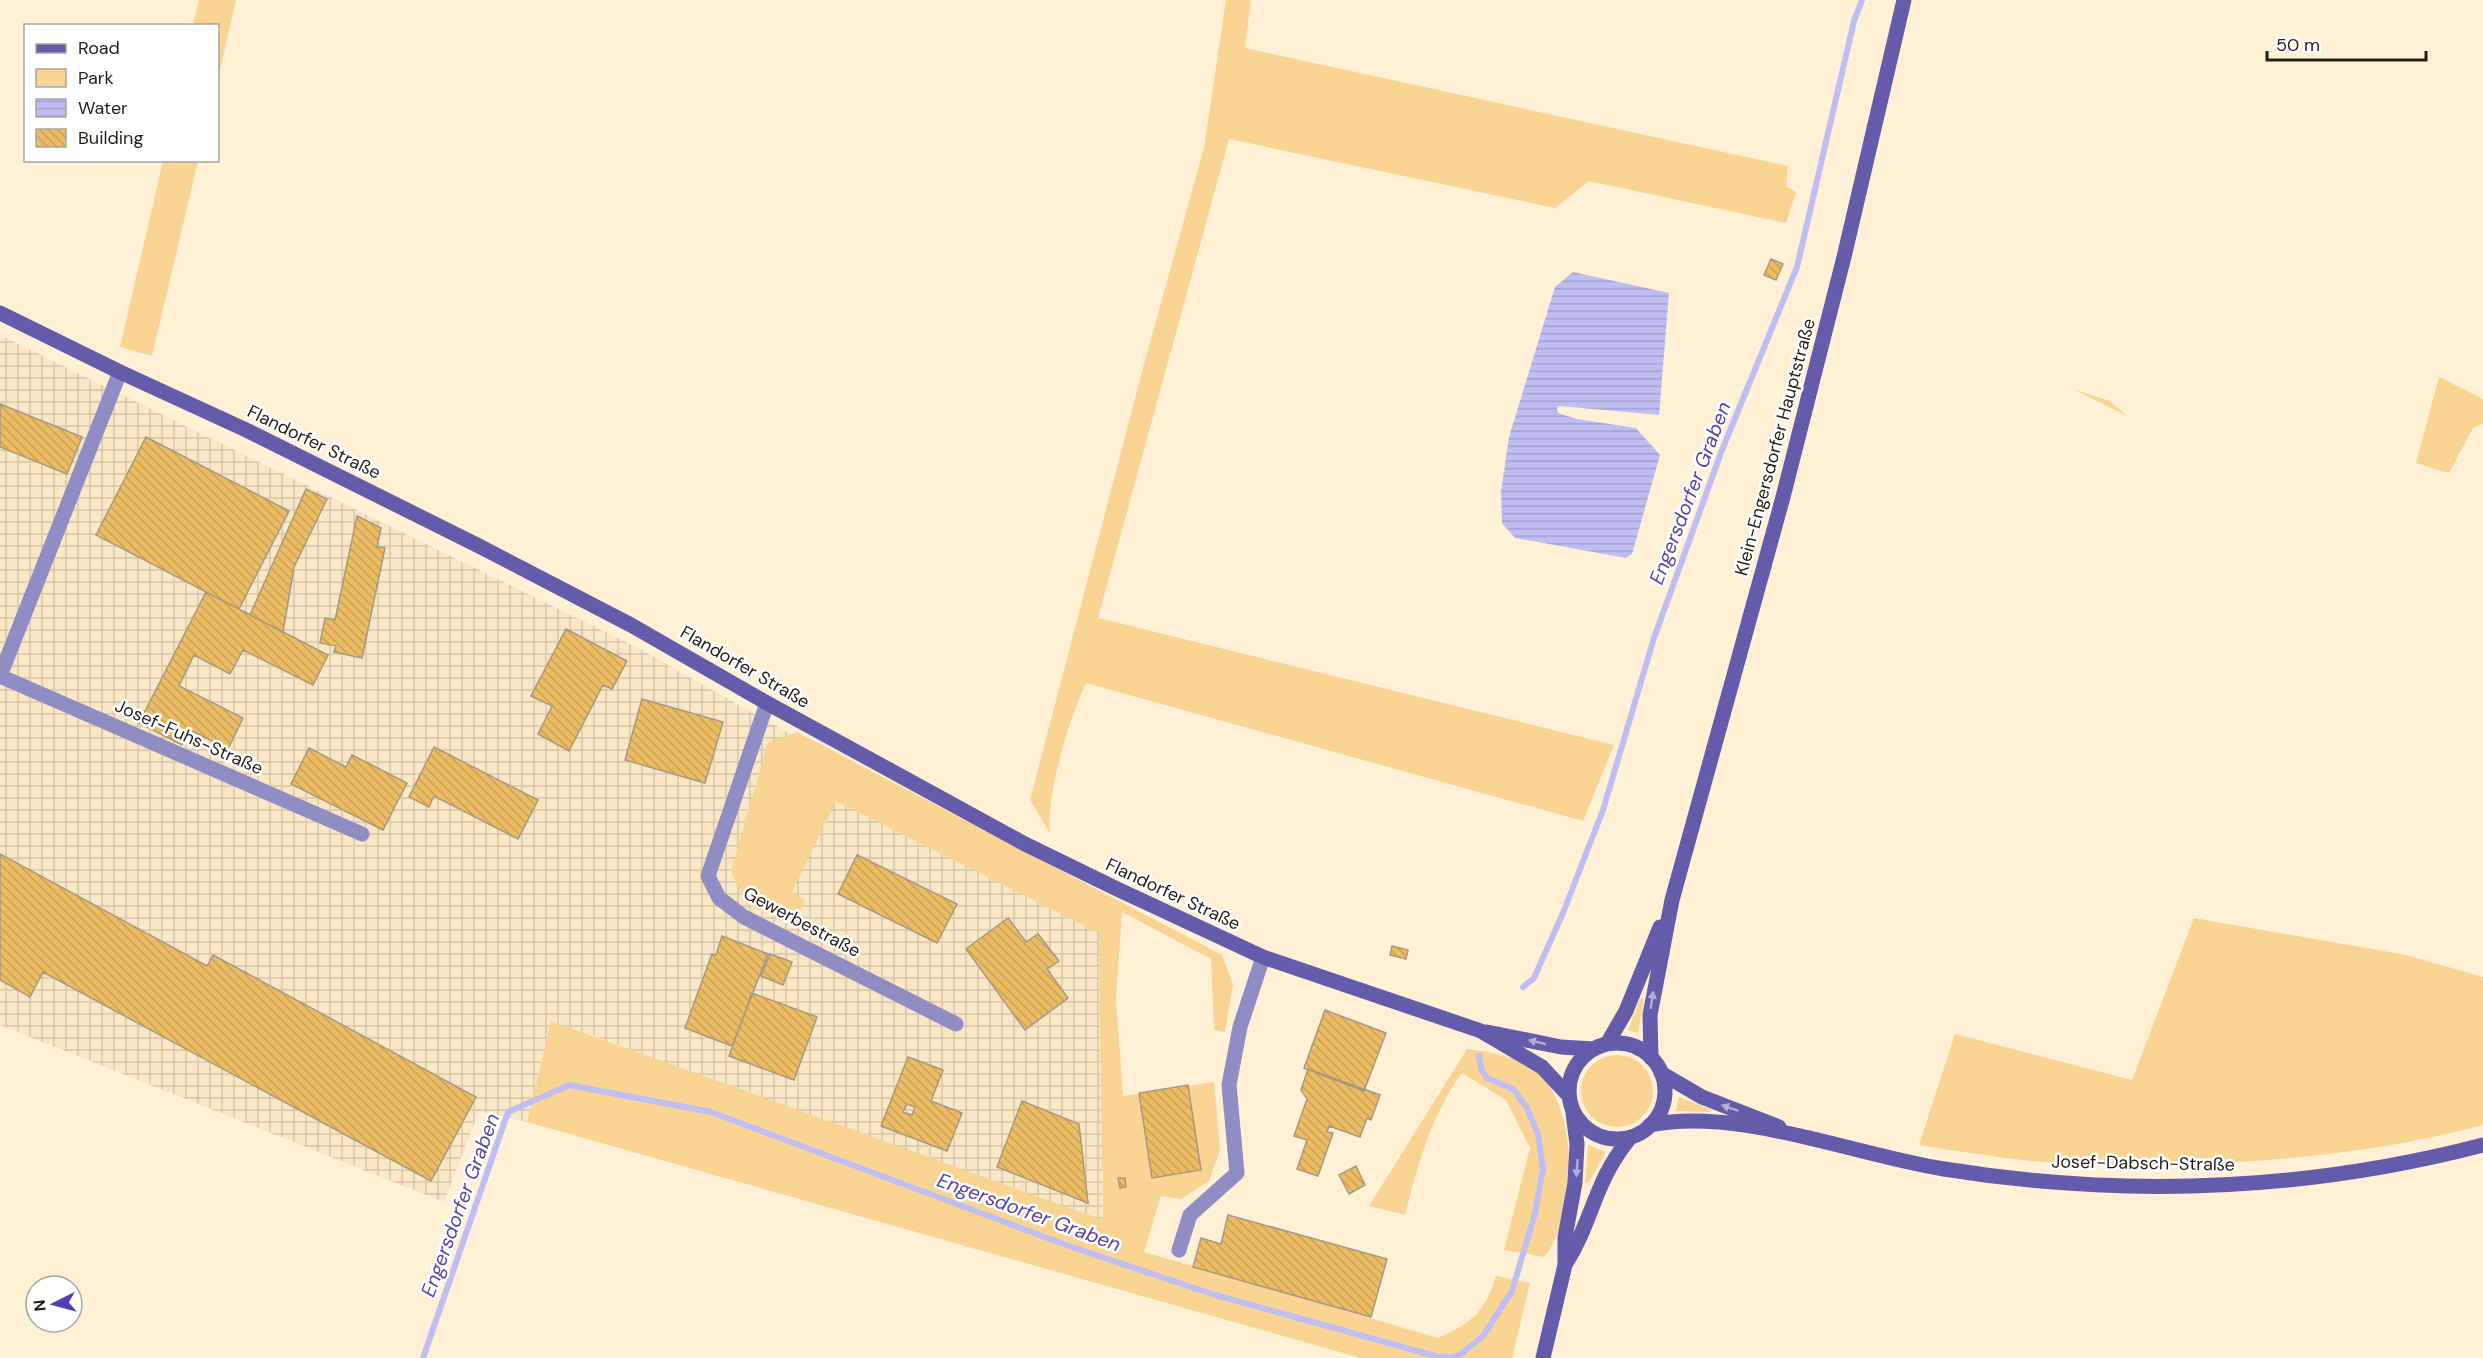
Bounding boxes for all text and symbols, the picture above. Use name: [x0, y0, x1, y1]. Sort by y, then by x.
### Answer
legend: [24, 24, 219, 162]
scale bar: [2267, 24, 2426, 62]
text: 50 m: [2276, 33, 2320, 57]
text: Road: [78, 36, 120, 60]
text: Park: [78, 66, 114, 90]
text: Water: [78, 96, 128, 120]
text: Building: [78, 126, 143, 150]
street label: Klein-Engersdorfer Hauptstraße: [1729, 316, 1821, 578]
water label: Engersdorfer Graben: [1643, 398, 1737, 588]
street label: Flandorfer Straße: [243, 399, 385, 485]
street label: Flandorfer Straße: [676, 620, 814, 714]
street label: Josef-Fuhs-Straße: [111, 694, 267, 780]
street label: Flandorfer Straße: [1102, 852, 1244, 936]
street label: Gewerbestraße: [739, 881, 865, 963]
one-way arrow: [1648, 990, 1657, 1009]
one-way arrow: [1528, 1036, 1547, 1046]
one-way arrow: [1721, 1102, 1739, 1112]
water label: Engersdorfer Graben: [415, 1110, 505, 1300]
street label: Josef-Dabsch-Straße: [2051, 1149, 2235, 1177]
one-way arrow: [1572, 1159, 1581, 1178]
water label: Engersdorfer Graben: [934, 1167, 1124, 1257]
north arrow: [24, 1274, 84, 1334]
text: N: [29, 1299, 51, 1312]

